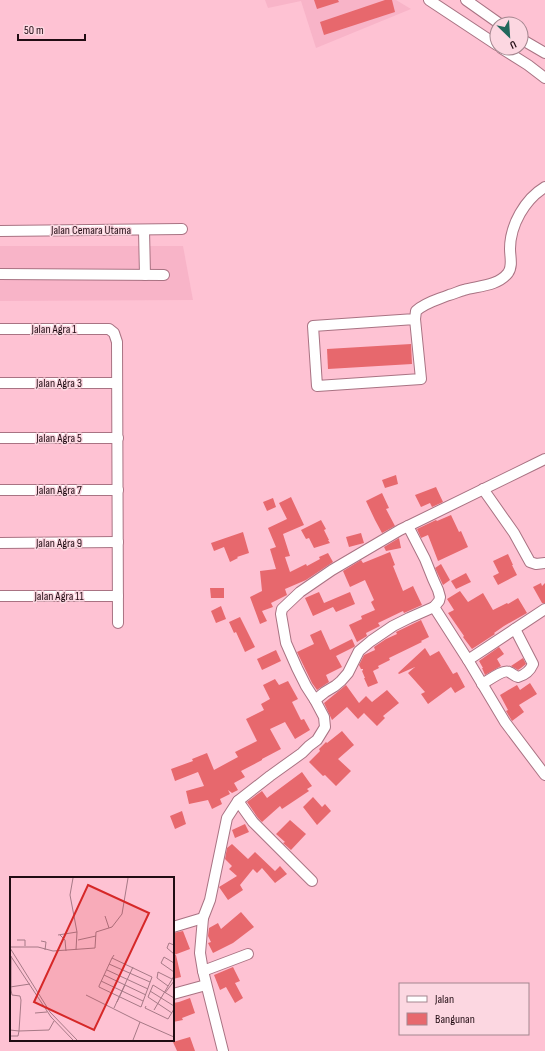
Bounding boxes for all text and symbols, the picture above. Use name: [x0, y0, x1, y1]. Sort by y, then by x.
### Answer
scale bar: [18, 16, 85, 42]
north arrow: [489, 16, 529, 56]
text: 50 m: [24, 23, 44, 38]
text: U: [507, 38, 518, 52]
street label: Jalan Cemara Utama: [50, 223, 131, 238]
street label: Jalan Agra 1: [30, 322, 77, 337]
street label: Jalan Agra 3: [35, 376, 82, 391]
street label: Jalan Agra 5: [35, 431, 82, 446]
street label: Jalan Agra 7: [35, 483, 82, 498]
street label: Jalan Agra 9: [35, 536, 82, 551]
street label: Jalan Agra 11: [33, 589, 84, 604]
inset map: [10, 877, 174, 1041]
legend: [399, 983, 529, 1035]
text: Jalan: [434, 992, 454, 1007]
text: Bangunan: [435, 1012, 475, 1027]

